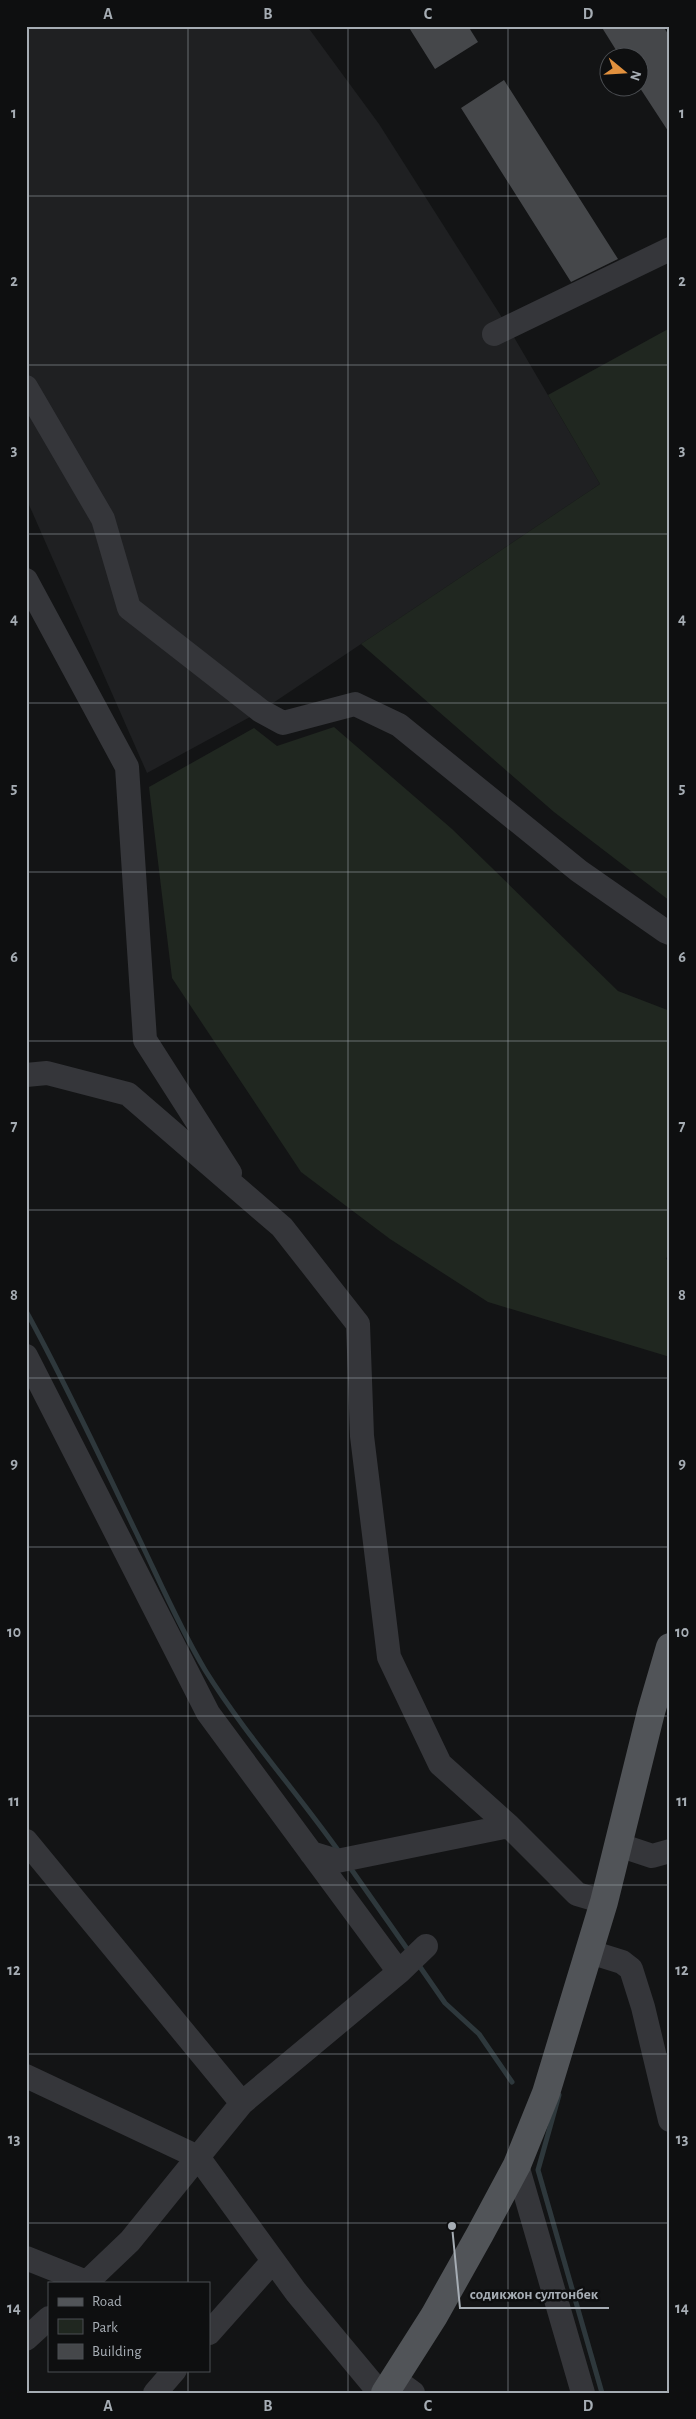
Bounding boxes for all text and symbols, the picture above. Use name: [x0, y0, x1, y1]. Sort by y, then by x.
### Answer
text: A: [103, 6, 113, 22]
text: B: [263, 6, 273, 22]
text: C: [424, 6, 433, 22]
text: D: [583, 6, 594, 22]
north arrow: [598, 48, 648, 98]
text: N: [627, 69, 644, 83]
text: 1: [11, 105, 17, 121]
text: 1: [679, 105, 685, 121]
text: 2: [10, 273, 18, 289]
text: 2: [678, 273, 686, 289]
text: 3: [11, 442, 18, 458]
text: 3: [679, 442, 686, 458]
text: 4: [10, 611, 18, 627]
text: 4: [678, 611, 686, 627]
text: 5: [11, 780, 18, 796]
text: 5: [679, 780, 686, 796]
text: 6: [10, 949, 18, 965]
text: 6: [678, 949, 686, 965]
text: 7: [11, 1118, 18, 1134]
text: 7: [679, 1118, 686, 1134]
text: 8: [10, 1287, 18, 1303]
text: 8: [678, 1287, 686, 1303]
text: 9: [10, 1455, 18, 1471]
text: 9: [678, 1455, 686, 1471]
text: 10: [7, 1624, 21, 1640]
text: 10: [675, 1624, 689, 1640]
text: 11: [8, 1793, 20, 1809]
text: 11: [676, 1793, 688, 1809]
text: 12: [7, 1962, 21, 1978]
text: 12: [675, 1962, 689, 1978]
text: 13: [8, 2131, 20, 2147]
text: 13: [676, 2131, 688, 2147]
callout: содикжон султонбек: [460, 2278, 609, 2308]
legend: [48, 2282, 210, 2372]
text: содикжон султонбек: [470, 2287, 599, 2302]
text: Road: [92, 2294, 122, 2309]
text: 14: [7, 2300, 21, 2316]
text: 14: [675, 2300, 689, 2316]
text: Park: [92, 2320, 118, 2335]
text: Building: [92, 2344, 142, 2359]
text: A: [103, 2398, 113, 2414]
text: B: [263, 2398, 273, 2414]
text: C: [424, 2398, 433, 2414]
text: D: [583, 2398, 594, 2414]

